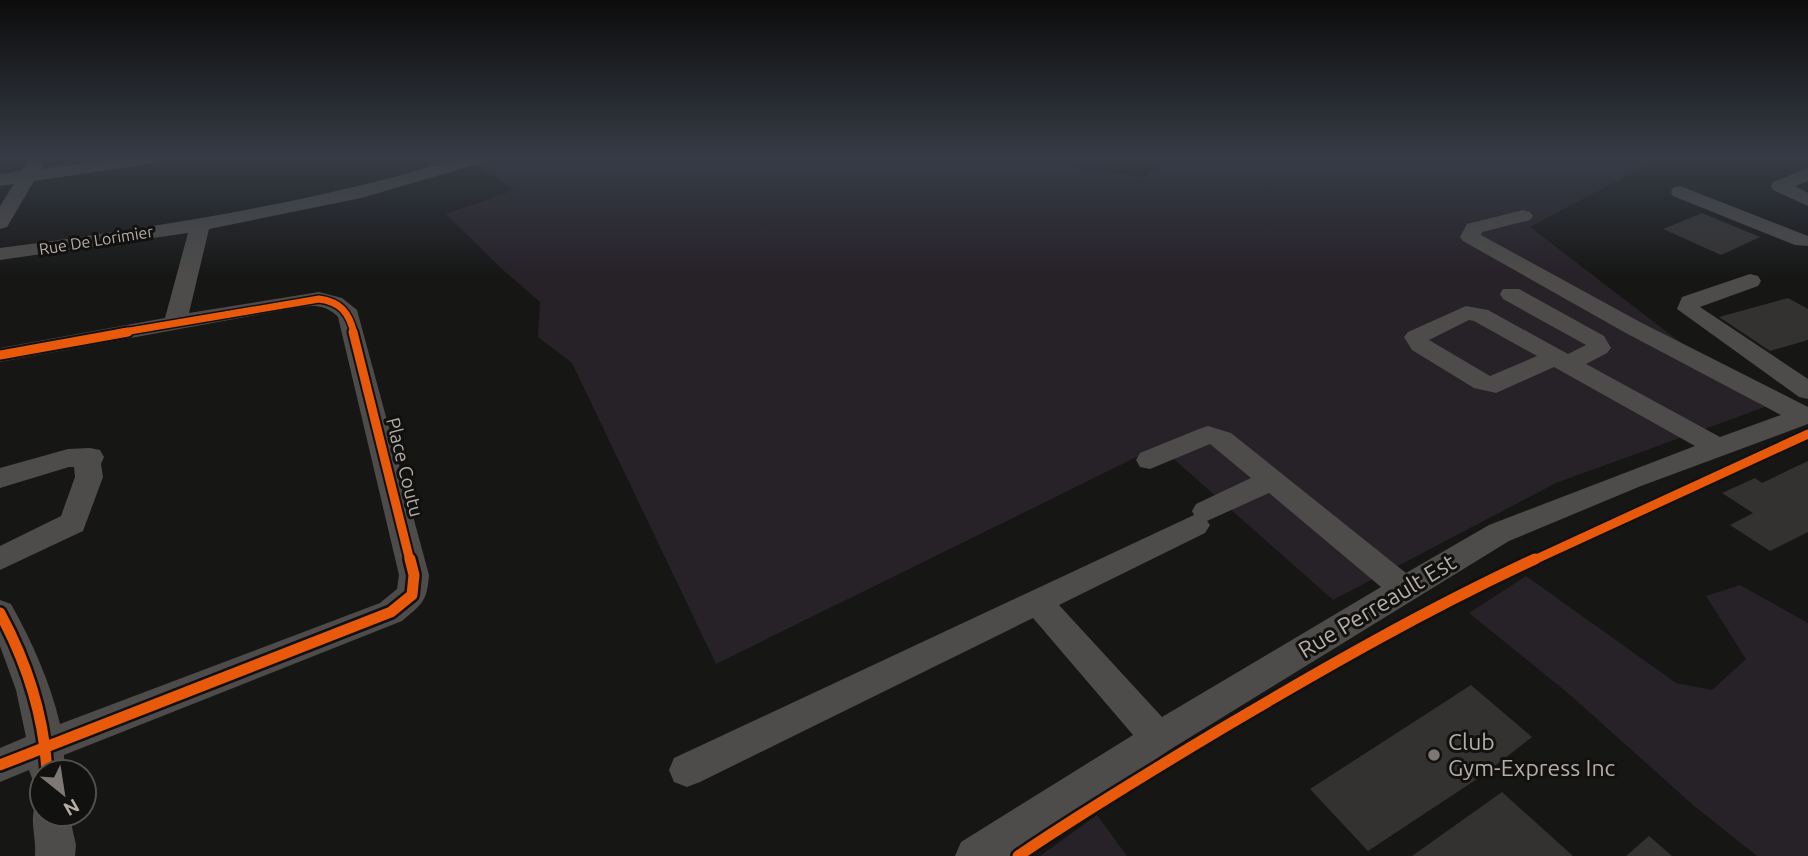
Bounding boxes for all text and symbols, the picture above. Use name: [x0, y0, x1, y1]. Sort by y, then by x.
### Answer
street label: Rue De Lorimier: [38, 222, 154, 258]
street label: Place Coutu: [382, 415, 428, 519]
street label: Rue Perreault Est: [1294, 549, 1460, 662]
place label: Club Gym-Express Inc: [1448, 729, 1616, 780]
marker: Club Gym-Express Inc: [1426, 747, 1442, 763]
north arrow: [28, 758, 98, 828]
text: N: [60, 795, 83, 821]

